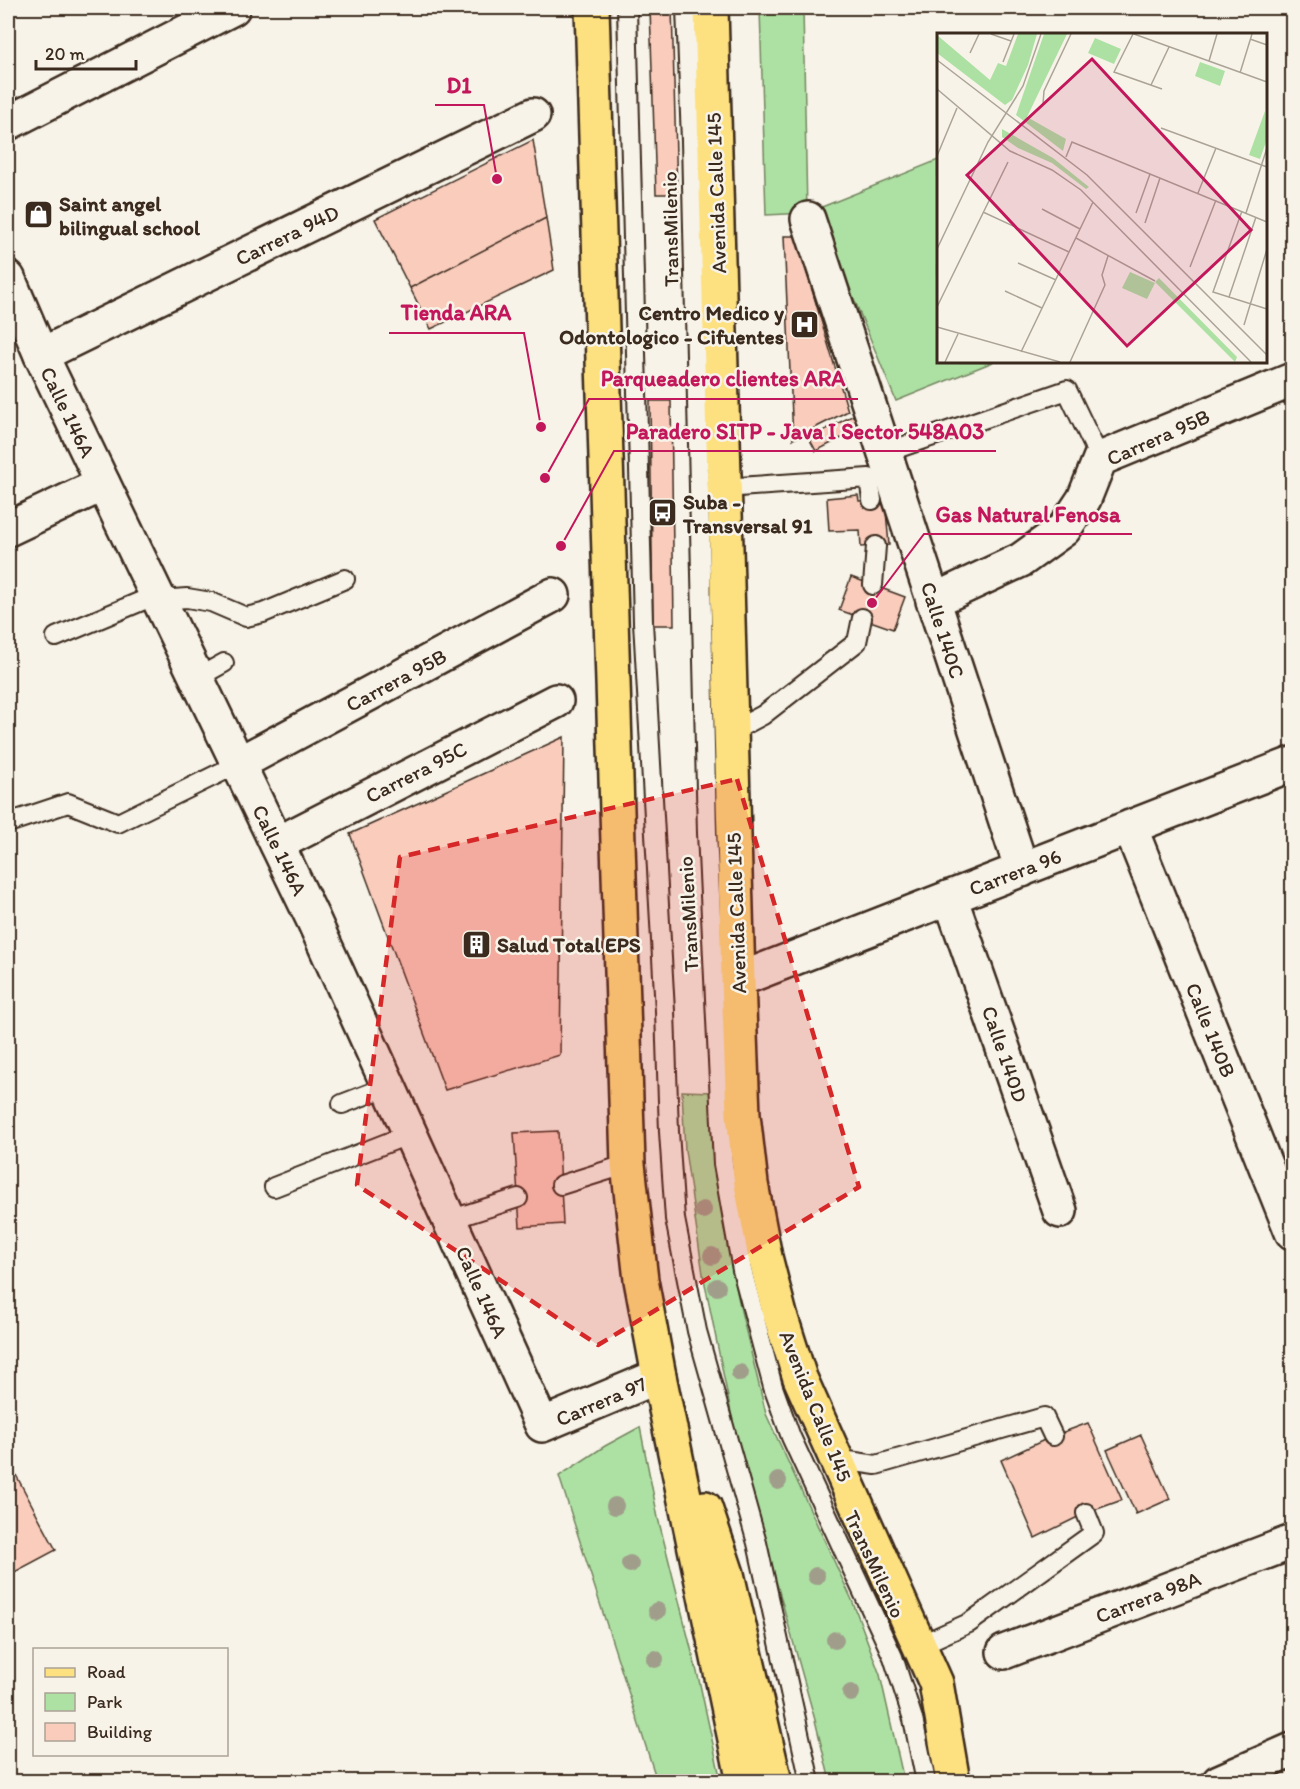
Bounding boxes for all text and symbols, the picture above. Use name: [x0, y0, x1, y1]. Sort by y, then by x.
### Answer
scale bar: [36, 33, 136, 71]
inset map: [937, 33, 1267, 363]
text: 20 m: [45, 43, 85, 65]
callout: D1: [435, 65, 484, 105]
text: D1: [447, 72, 472, 99]
street label: Avenida Calle 145: [701, 112, 731, 274]
street label: TransMilenio: [656, 171, 684, 287]
place label: Saint angel bilingual school: [59, 191, 201, 241]
shop icon: Saint angel bilingual school: [22, 199, 54, 231]
street label: Carrera 94D: [231, 199, 343, 271]
callout: Tienda ARA: [389, 293, 524, 333]
text: Tienda ARA: [400, 299, 512, 326]
place label: Centro Medico y Odontologico - Cifuentes: [559, 300, 785, 350]
hospital icon: Centro Medico y Odontologico - Cifuentes: [789, 308, 821, 340]
callout: Parqueadero clientes ARA: [589, 359, 858, 399]
street label: Calle 146A: [35, 363, 101, 462]
text: Parqueadero clientes ARA: [601, 365, 846, 392]
street label: Carrera 95B: [1103, 403, 1213, 471]
callout: Paradero SITP - Java I Sector 548A03: [614, 411, 996, 451]
text: Paradero SITP - Java I Sector 548A03: [626, 418, 984, 445]
place label: Suba - Transversal 91: [682, 489, 813, 538]
callout: Gas Natural Fenosa: [924, 494, 1132, 534]
bus stop icon: Suba - Transversal 91: [646, 497, 678, 529]
text: Gas Natural Fenosa: [936, 501, 1121, 528]
street label: Calle 140C: [916, 579, 970, 681]
street label: Carrera 95B: [341, 643, 451, 717]
street label: Carrera 95C: [361, 736, 471, 808]
street label: Calle 146A: [247, 801, 313, 900]
street label: Avenida Calle 145: [721, 832, 751, 994]
street label: Carrera 96: [965, 843, 1065, 901]
street label: TransMilenio: [672, 856, 704, 972]
building icon: Salud Total EPS: [460, 928, 492, 960]
place label: Salud Total EPS: [497, 932, 641, 957]
street label: Calle 140B: [1181, 979, 1241, 1081]
street label: Calle 140D: [977, 1003, 1033, 1106]
street label: Calle 146A: [451, 1242, 514, 1342]
street label: Avenida Calle 145: [774, 1327, 858, 1485]
street label: Carrera 97: [552, 1371, 650, 1431]
street label: TransMilenio: [839, 1506, 911, 1622]
street label: Carrera 98A: [1092, 1565, 1205, 1628]
legend: [33, 1648, 228, 1756]
text: Road: [87, 1661, 126, 1683]
text: Park: [87, 1691, 122, 1713]
text: Building: [87, 1721, 153, 1743]

